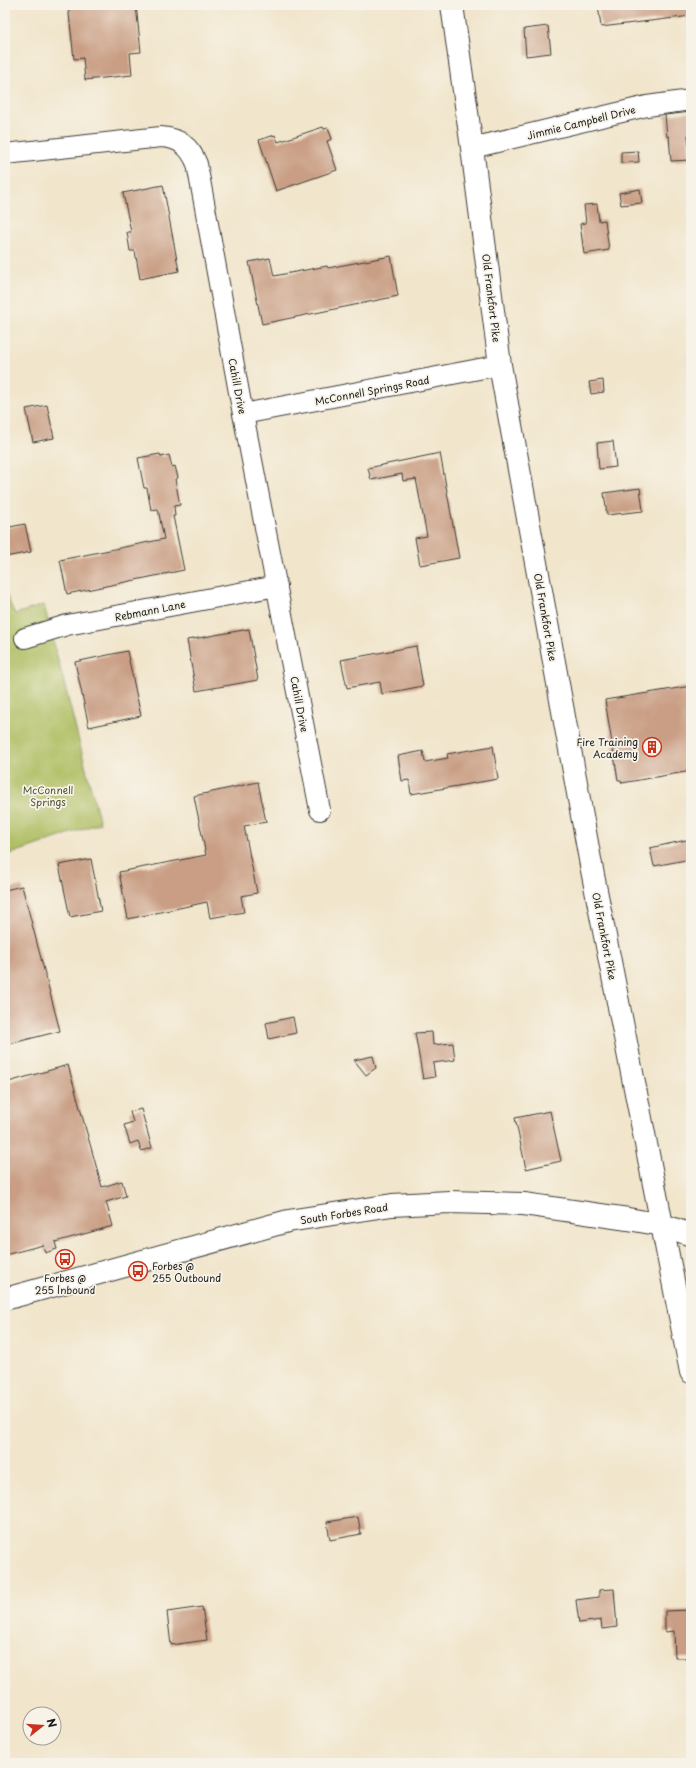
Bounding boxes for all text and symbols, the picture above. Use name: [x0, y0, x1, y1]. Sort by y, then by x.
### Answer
street label: Jimmie Campbell Drive: [525, 101, 637, 143]
street label: Old Frankfort Pike: [479, 253, 505, 343]
street label: Cahill Drive: [225, 357, 251, 415]
street label: McConnell Springs Road: [313, 372, 431, 408]
street label: Old Frankfort Pike: [531, 572, 561, 662]
street label: Rebmann Lane: [113, 596, 187, 624]
street label: Cahill Drive: [287, 675, 313, 733]
place label: Fire Training Academy: [577, 734, 638, 761]
building icon: Fire Training Academy: [641, 736, 663, 758]
park label: McConnell Springs: [23, 782, 74, 809]
street label: Old Frankfort Pike: [589, 891, 621, 981]
street label: South Forbes Road: [299, 1199, 389, 1227]
bus stop icon: Forbes @ 255 Inbound: [54, 1248, 76, 1270]
place label: Forbes @ 255 Outbound: [152, 1258, 221, 1285]
bus stop icon: Forbes @ 255 Outbound: [127, 1260, 149, 1282]
place label: Forbes @ 255 Inbound: [35, 1270, 96, 1297]
north arrow: [22, 1706, 62, 1746]
text: N: [43, 1716, 62, 1730]

